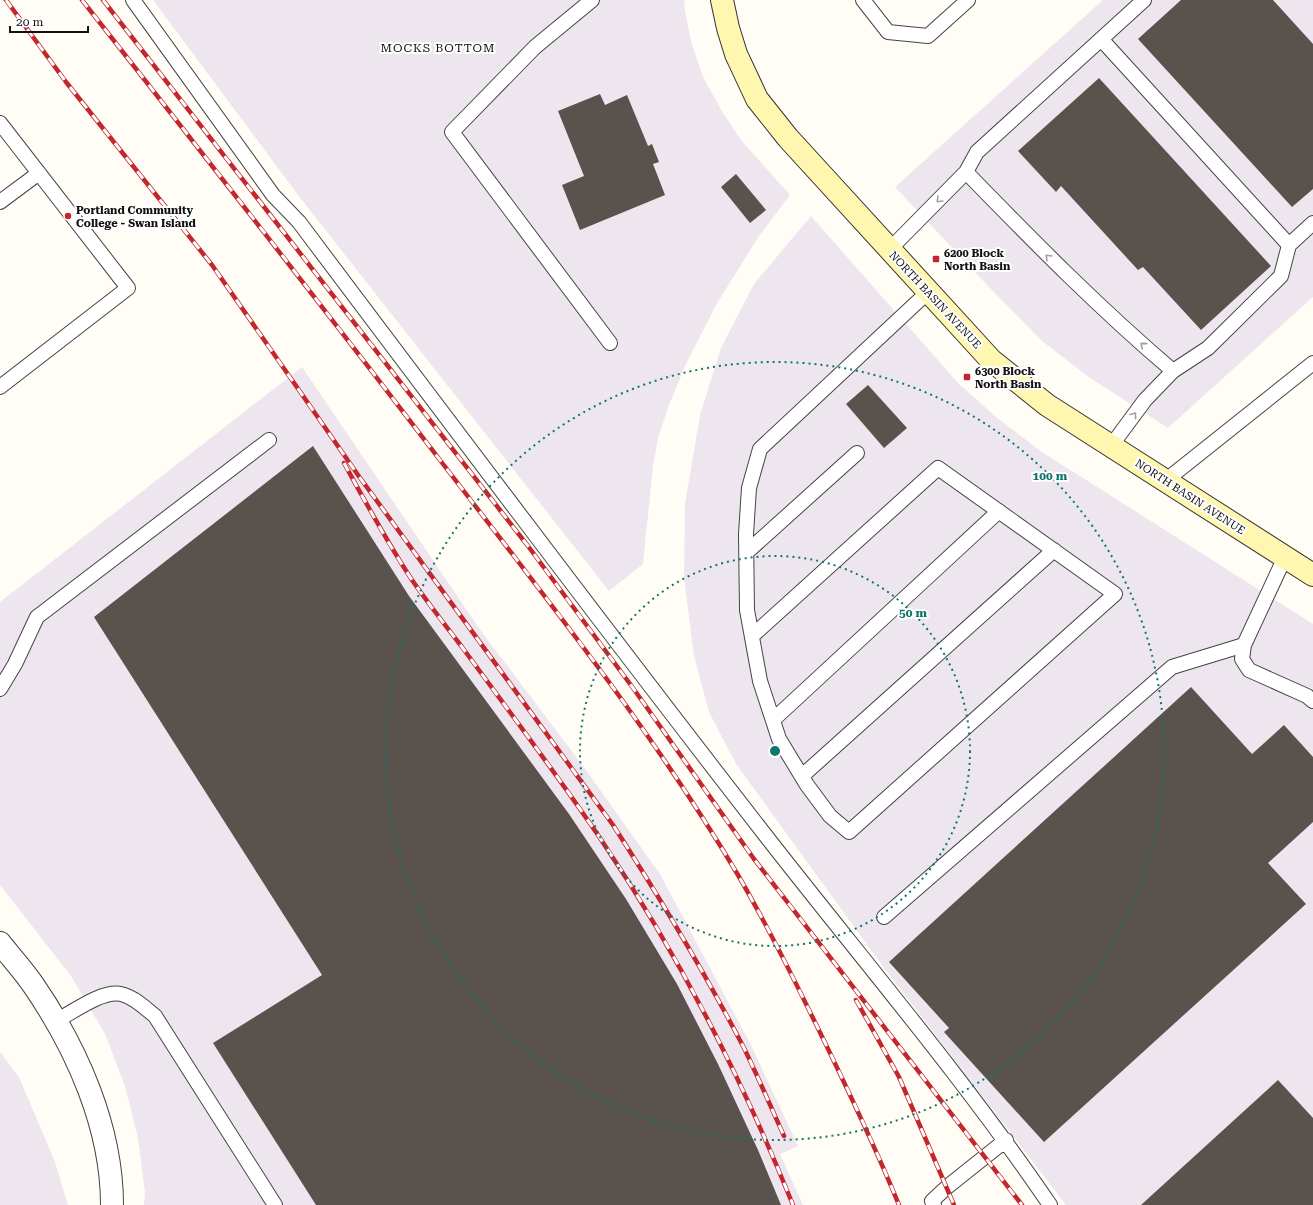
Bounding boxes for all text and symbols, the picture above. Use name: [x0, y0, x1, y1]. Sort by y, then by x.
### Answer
scale bar: [10, 8, 88, 34]
text: 20 m: [16, 15, 43, 29]
district label: MOCKS BOTTOM: [380, 41, 496, 55]
one-way arrow: [936, 195, 944, 203]
place label: Portland Community College - Swan Island: [76, 204, 197, 230]
marker: Portland Community College - Swan Island: [63, 211, 73, 221]
place label: 6200 Block North Basin: [944, 247, 1011, 273]
street label: NORTH BASIN AVENUE: [886, 249, 984, 351]
marker: 6200 Block North Basin: [931, 254, 941, 264]
one-way arrow: [1045, 254, 1053, 262]
one-way arrow: [1141, 343, 1148, 350]
place label: 6300 Block North Basin: [975, 365, 1042, 391]
marker: 6300 Block North Basin: [962, 372, 972, 382]
one-way arrow: [1129, 412, 1137, 419]
street label: NORTH BASIN AVENUE: [1133, 457, 1247, 537]
text: 100 m: [1033, 469, 1068, 483]
text: 50 m: [899, 606, 927, 620]
centre of rings: [768, 744, 782, 758]

